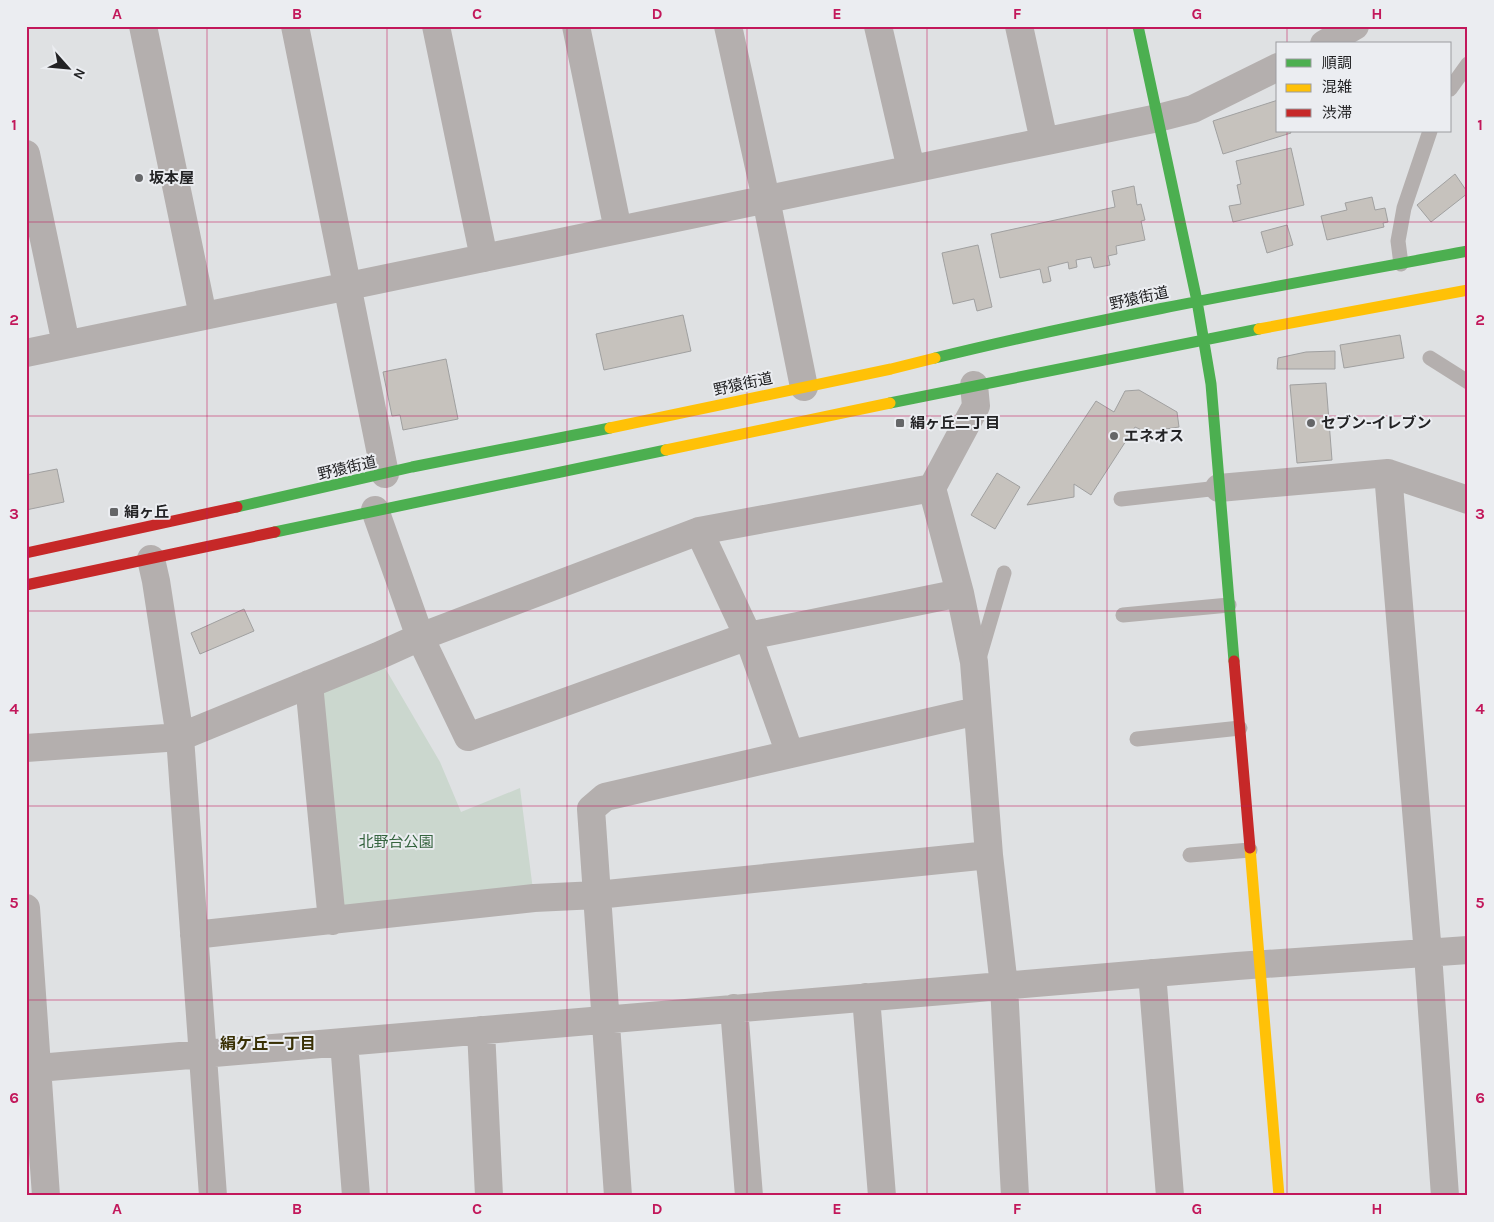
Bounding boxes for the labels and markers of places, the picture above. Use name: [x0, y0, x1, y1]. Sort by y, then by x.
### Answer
place label: 坂本屋: [149, 169, 194, 187]
marker: 坂本屋: [133, 172, 145, 184]
place label: 絹ヶ丘二丁目: [910, 414, 1000, 432]
place label: セブン-イレブン: [1321, 414, 1432, 432]
marker: 絹ヶ丘二丁目: [894, 417, 906, 429]
marker: セブン-イレブン: [1305, 417, 1317, 429]
place label: エネオス: [1124, 427, 1184, 445]
marker: エネオス: [1108, 430, 1120, 442]
place label: 絹ヶ丘: [124, 503, 169, 521]
marker: 絹ヶ丘: [108, 506, 120, 518]

